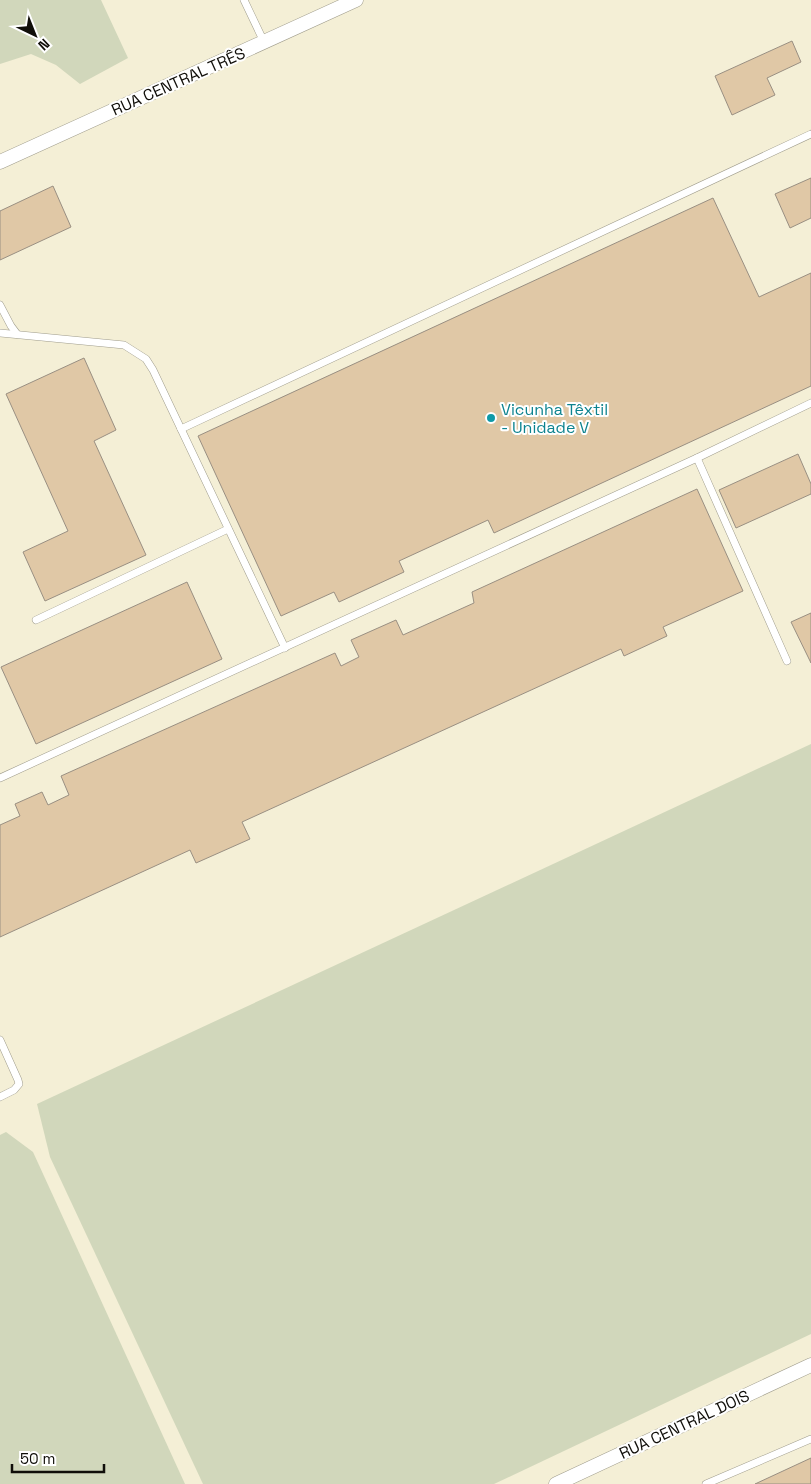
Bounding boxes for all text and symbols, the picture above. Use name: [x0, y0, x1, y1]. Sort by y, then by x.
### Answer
north arrow: [10, 10, 60, 60]
text: N: [34, 35, 53, 54]
street label: RUA CENTRAL TRÊS: [108, 42, 249, 120]
place label: Vicunha Têxtil - Unidade V: [501, 399, 608, 438]
marker: Vicunha Têxtil - Unidade V: [485, 412, 497, 424]
street label: RUA CENTRAL DOIS: [616, 1385, 753, 1464]
scale bar: [12, 1442, 105, 1474]
text: 50 m: [20, 1449, 55, 1468]

